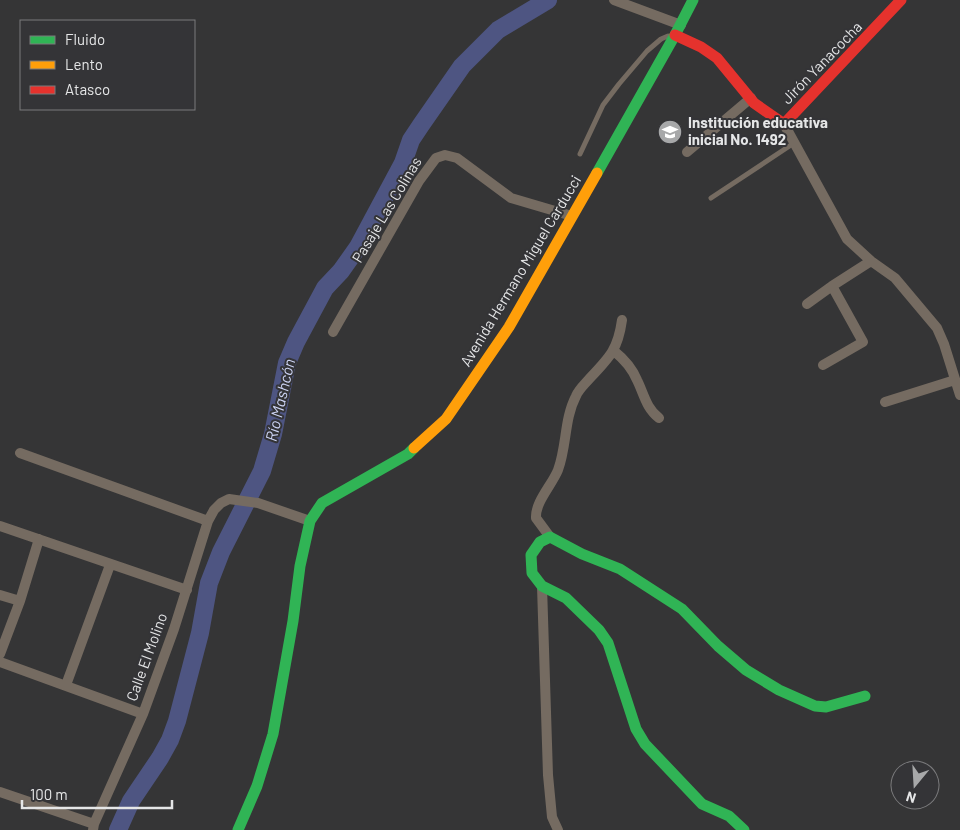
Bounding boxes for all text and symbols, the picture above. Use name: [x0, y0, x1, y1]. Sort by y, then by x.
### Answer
street label: Jirón Yanacocha: [777, 17, 865, 107]
legend: [20, 20, 195, 110]
text: Fluido: [65, 30, 105, 48]
text: Lento: [65, 55, 103, 73]
text: Atasco: [65, 80, 110, 98]
place label: Institución educativa inicial No. 1492: [688, 113, 828, 148]
school or university icon: Institución educativa inicial No. 1492: [657, 119, 683, 145]
street label: Pasaje Las Colinas: [348, 153, 425, 266]
street label: Avenida Hermano Miguel Carducci: [456, 172, 584, 369]
water label: Río Mashcón: [261, 357, 298, 443]
street label: Calle El Molino: [122, 610, 170, 703]
north arrow: [890, 760, 940, 810]
scale bar: [22, 778, 172, 810]
text: 100 m: [30, 785, 68, 803]
text: N: [904, 788, 918, 807]

